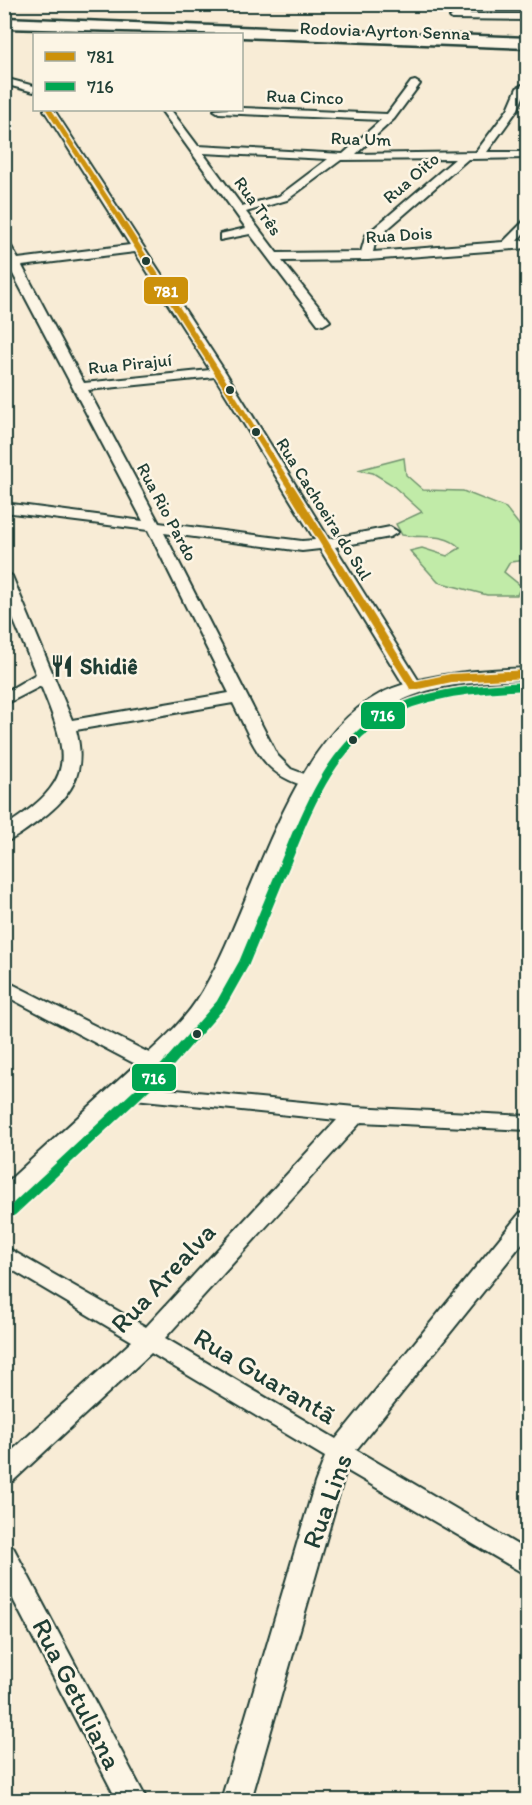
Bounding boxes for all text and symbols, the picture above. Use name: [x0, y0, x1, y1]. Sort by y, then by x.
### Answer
street label: Rodovia Ayrton Senna: [299, 17, 471, 45]
legend: [33, 33, 243, 111]
text: 781: [87, 46, 114, 68]
text: 716: [87, 76, 114, 98]
street label: Rua Cinco: [266, 85, 344, 109]
street label: Rua Um: [330, 127, 392, 151]
street label: Rua Oito: [378, 148, 444, 208]
street label: Rua Três: [229, 172, 287, 240]
street label: Rua Dois: [365, 222, 433, 248]
unlabelled marker: [140, 255, 152, 267]
line badge: 781: [143, 276, 189, 305]
text: 781: [153, 282, 179, 301]
street label: Rua Pirajuí: [87, 349, 173, 379]
unlabelled marker: [224, 384, 236, 396]
unlabelled marker: [250, 426, 262, 438]
street label: Rua Cachoeira do Sul: [271, 434, 377, 584]
street label: Rua Rio Pardo: [132, 459, 202, 565]
restaurant icon: Shidiê: [49, 653, 75, 679]
place label: Shidiê: [80, 653, 138, 680]
line badge: 716: [360, 701, 406, 730]
text: 716: [370, 706, 395, 725]
unlabelled marker: [347, 734, 359, 746]
unlabelled marker: [191, 1028, 203, 1040]
line badge: 716: [131, 1063, 177, 1092]
text: 716: [141, 1069, 166, 1088]
street label: Rua Arealva: [103, 1216, 222, 1340]
street label: Rua Guarantã: [188, 1320, 343, 1431]
street label: Rua Lins: [294, 1449, 359, 1553]
street label: Rua Getuliana: [25, 1613, 130, 1775]

